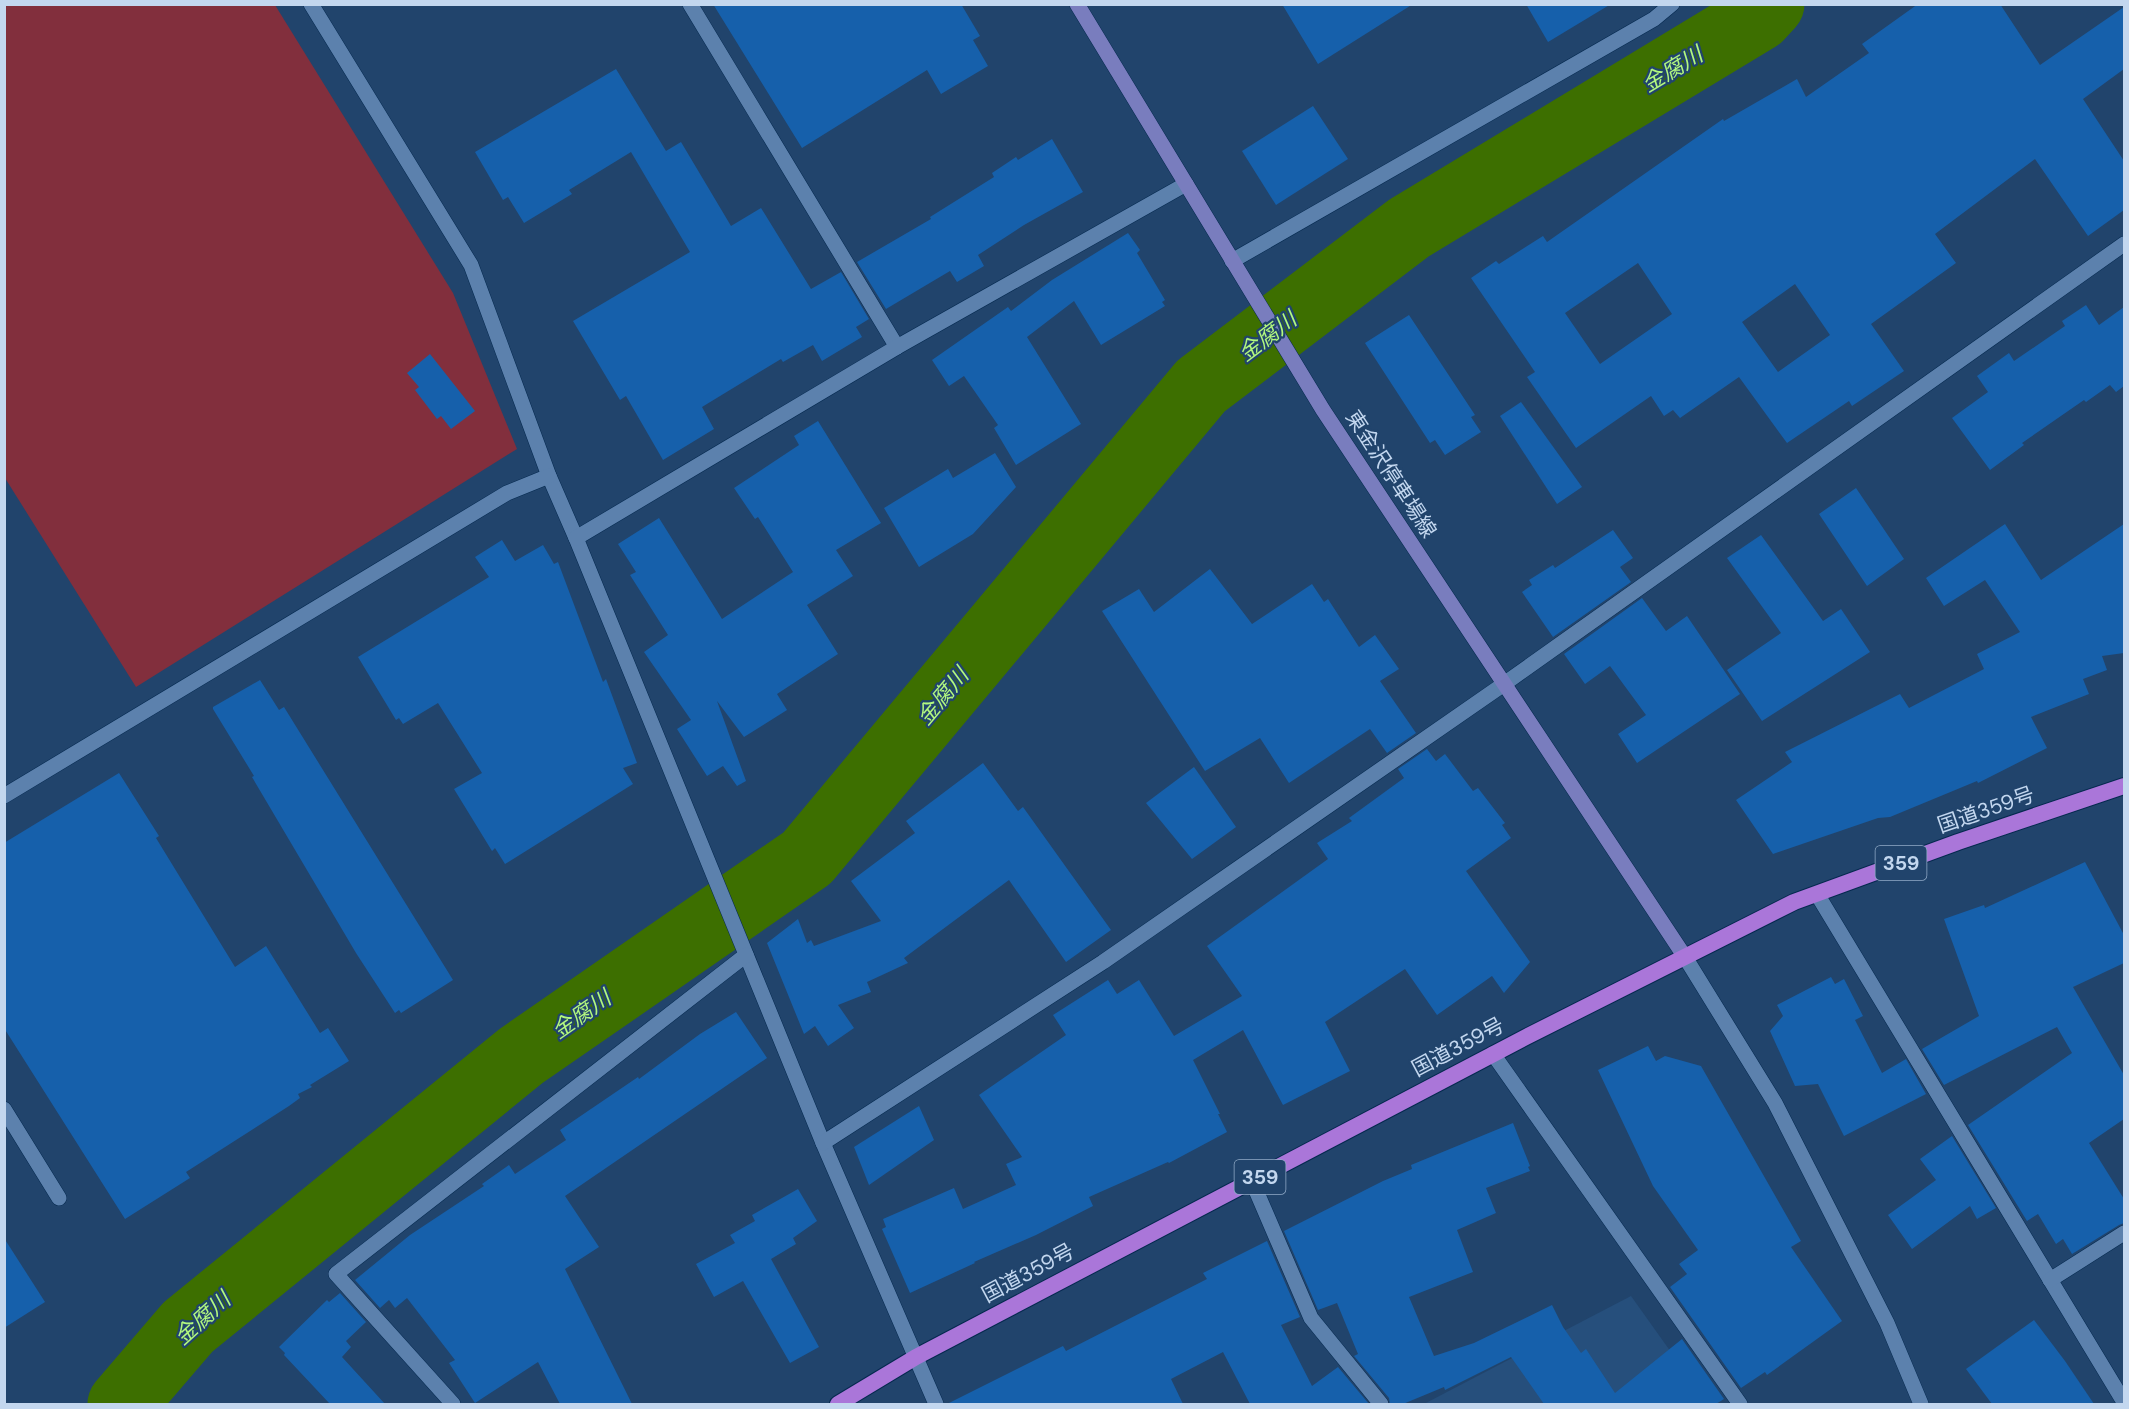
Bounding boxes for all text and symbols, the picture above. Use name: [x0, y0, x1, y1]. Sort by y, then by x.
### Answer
water label: 金腐川: [1636, 39, 1710, 99]
water label: 金腐川: [1232, 304, 1304, 368]
street label: 東金沢停車場線: [1339, 405, 1443, 543]
water label: 金腐川: [910, 660, 976, 731]
street label: 国道359号: [1934, 780, 2038, 840]
road number: 359: [1876, 846, 1926, 880]
water label: 金腐川: [546, 982, 618, 1045]
street label: 国道359号: [1407, 1011, 1509, 1083]
road number: 359: [1234, 1160, 1286, 1194]
street label: 国道359号: [977, 1237, 1079, 1309]
water label: 金腐川: [168, 1284, 238, 1351]

